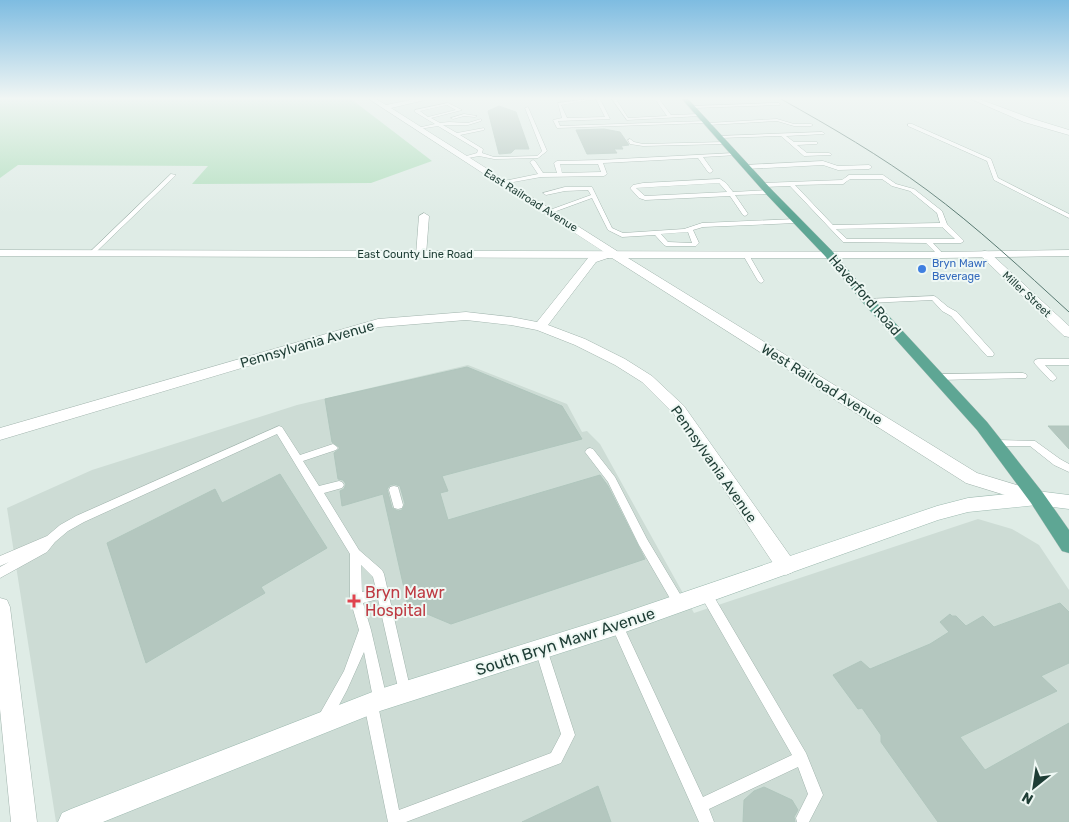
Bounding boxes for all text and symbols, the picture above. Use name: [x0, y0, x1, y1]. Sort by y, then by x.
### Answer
street label: East Railroad Avenue: [482, 166, 580, 235]
street label: East County Line Road: [357, 248, 473, 261]
street label: Haverford Road: [825, 251, 904, 339]
place label: Bryn Mawr Beverage: [932, 257, 988, 283]
marker: Bryn Mawr Beverage: [916, 263, 928, 275]
street label: Miller Street: [1000, 269, 1054, 321]
street label: Pennsylvania Avenue: [238, 317, 376, 372]
street label: West Railroad Avenue: [758, 340, 886, 429]
street label: Pennsylvania Avenue: [667, 403, 760, 526]
place label: Bryn Mawr Hospital: [365, 583, 445, 620]
marker: Bryn Mawr Hospital: [347, 594, 361, 608]
street label: South Bryn Mawr Avenue: [473, 603, 657, 679]
north arrow: [1009, 762, 1059, 812]
text: N: [1019, 788, 1036, 808]

